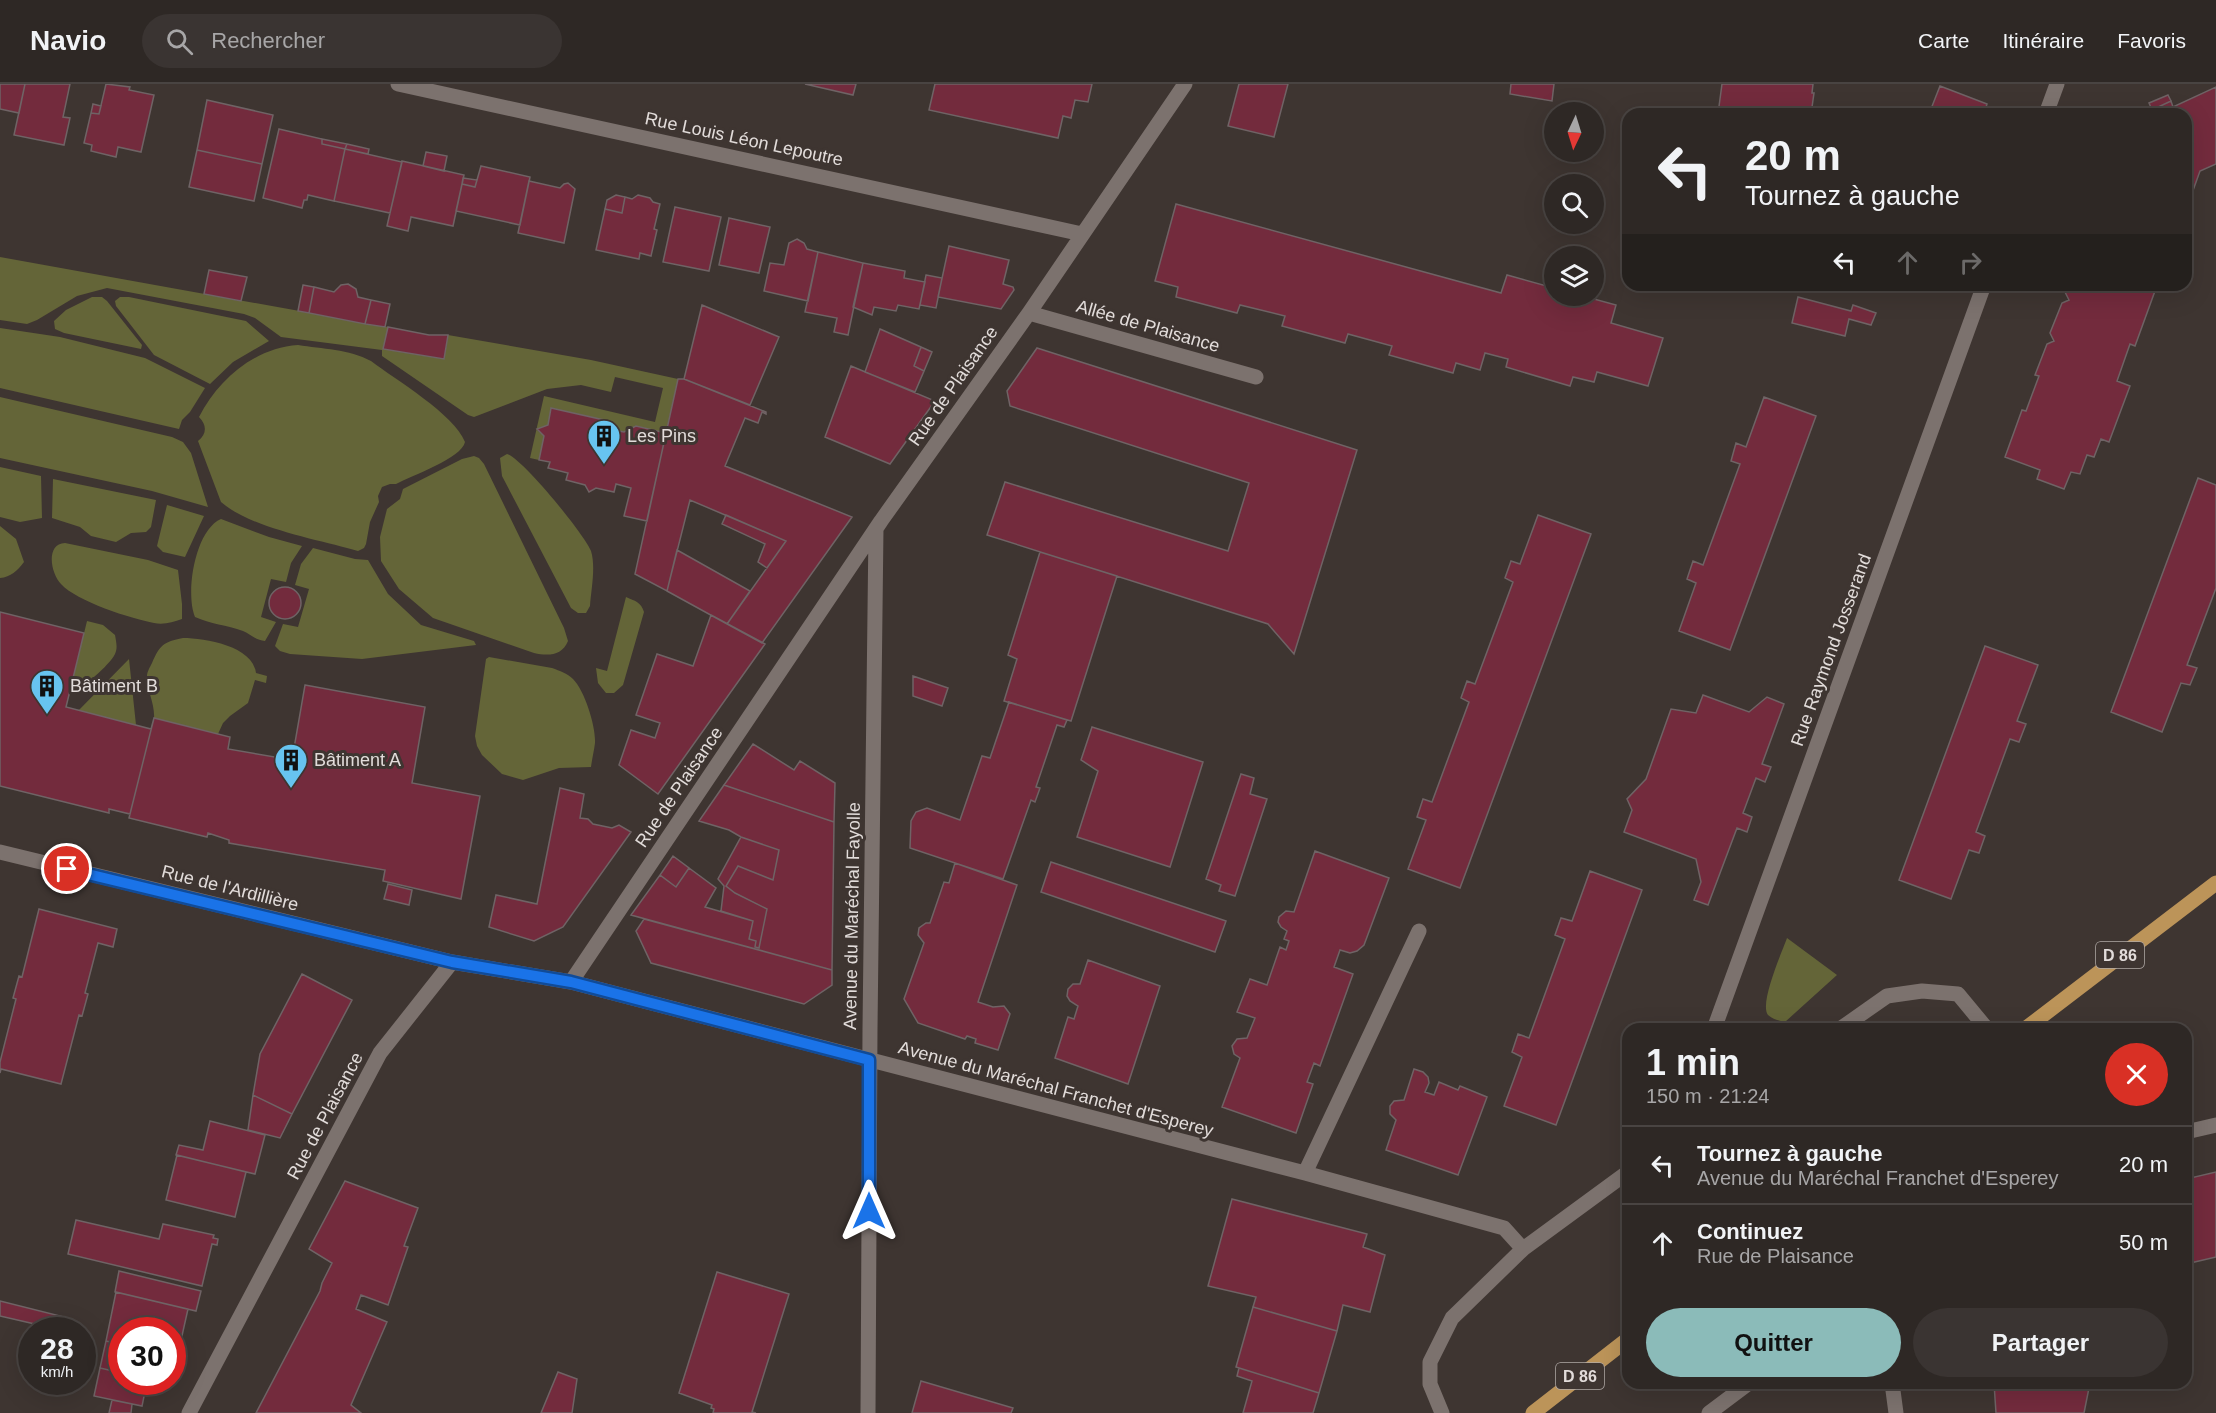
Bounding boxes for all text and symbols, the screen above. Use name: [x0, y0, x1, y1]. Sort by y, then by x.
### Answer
search box: [142, 14, 562, 68]
text: Navio: [30, 25, 106, 56]
icon: search: [163, 25, 196, 58]
text: Rechercher: [211, 28, 325, 53]
text: Carte: [1918, 29, 1969, 52]
text: Itinéraire: [2002, 29, 2084, 52]
text: Favoris: [2117, 29, 2186, 52]
north arrow: [1544, 102, 1604, 162]
map controls: [1544, 102, 1604, 306]
street label: Rue Louis Léon Lepoutre: [643, 108, 845, 170]
icon: left: [1646, 132, 1724, 210]
text: 20 m: [1745, 132, 1841, 179]
button: search: [1544, 174, 1604, 234]
text: Tournez à gauche: [1745, 181, 1960, 211]
button: layers: [1544, 246, 1604, 306]
icon: left: [1828, 246, 1861, 279]
icon: ahead: [1891, 246, 1924, 279]
icon: right: [1954, 246, 1987, 279]
street label: Allée de Plaisance: [1074, 296, 1222, 356]
street label: Rue de Plaisance: [904, 322, 1002, 450]
building icon: Les Pins: [586, 418, 622, 465]
place label: Les Pins: [627, 426, 696, 446]
street label: Rue Raymond Josserand: [1787, 551, 1875, 749]
building icon: Bâtiment B: [29, 668, 65, 715]
place label: Bâtiment B: [70, 676, 158, 696]
street label: Rue de Plaisance: [631, 723, 727, 851]
building icon: Bâtiment A: [273, 742, 309, 789]
place label: Bâtiment A: [314, 750, 401, 770]
street label: Avenue du Maréchal Fayolle: [840, 802, 864, 1030]
pin: [41, 843, 92, 894]
icon: arrive: [50, 852, 83, 885]
street label: Rue de l'Ardillière: [159, 861, 301, 915]
road number: D 86: [2096, 942, 2144, 968]
street label: Avenue du Maréchal Franchet d'Esperey: [896, 1037, 1216, 1141]
text: 1 min: [1646, 1042, 1740, 1083]
button: close: [2105, 1043, 2168, 1106]
street label: Rue de Plaisance: [283, 1049, 367, 1183]
text: 150 m · 21:24: [1646, 1085, 1769, 1107]
text: Tournez à gauche: [1697, 1141, 1882, 1166]
icon: left: [1646, 1149, 1679, 1182]
text: 20 m: [2119, 1152, 2168, 1177]
text: Avenue du Maréchal Franchet d'Esperey: [1697, 1167, 2058, 1189]
position arrow: [837, 1179, 901, 1243]
text: Continuez: [1697, 1219, 1803, 1244]
icon: ahead: [1646, 1227, 1679, 1260]
text: 50 m: [2119, 1230, 2168, 1255]
text: Rue de Plaisance: [1697, 1245, 1854, 1267]
button: Quitter: [1646, 1308, 1901, 1377]
button: Partager: [1913, 1308, 2168, 1377]
speed limit sign: 30: [108, 1317, 186, 1395]
text: 28: [40, 1332, 74, 1365]
text: km/h: [41, 1363, 73, 1380]
road number: D 86: [1556, 1363, 1604, 1389]

